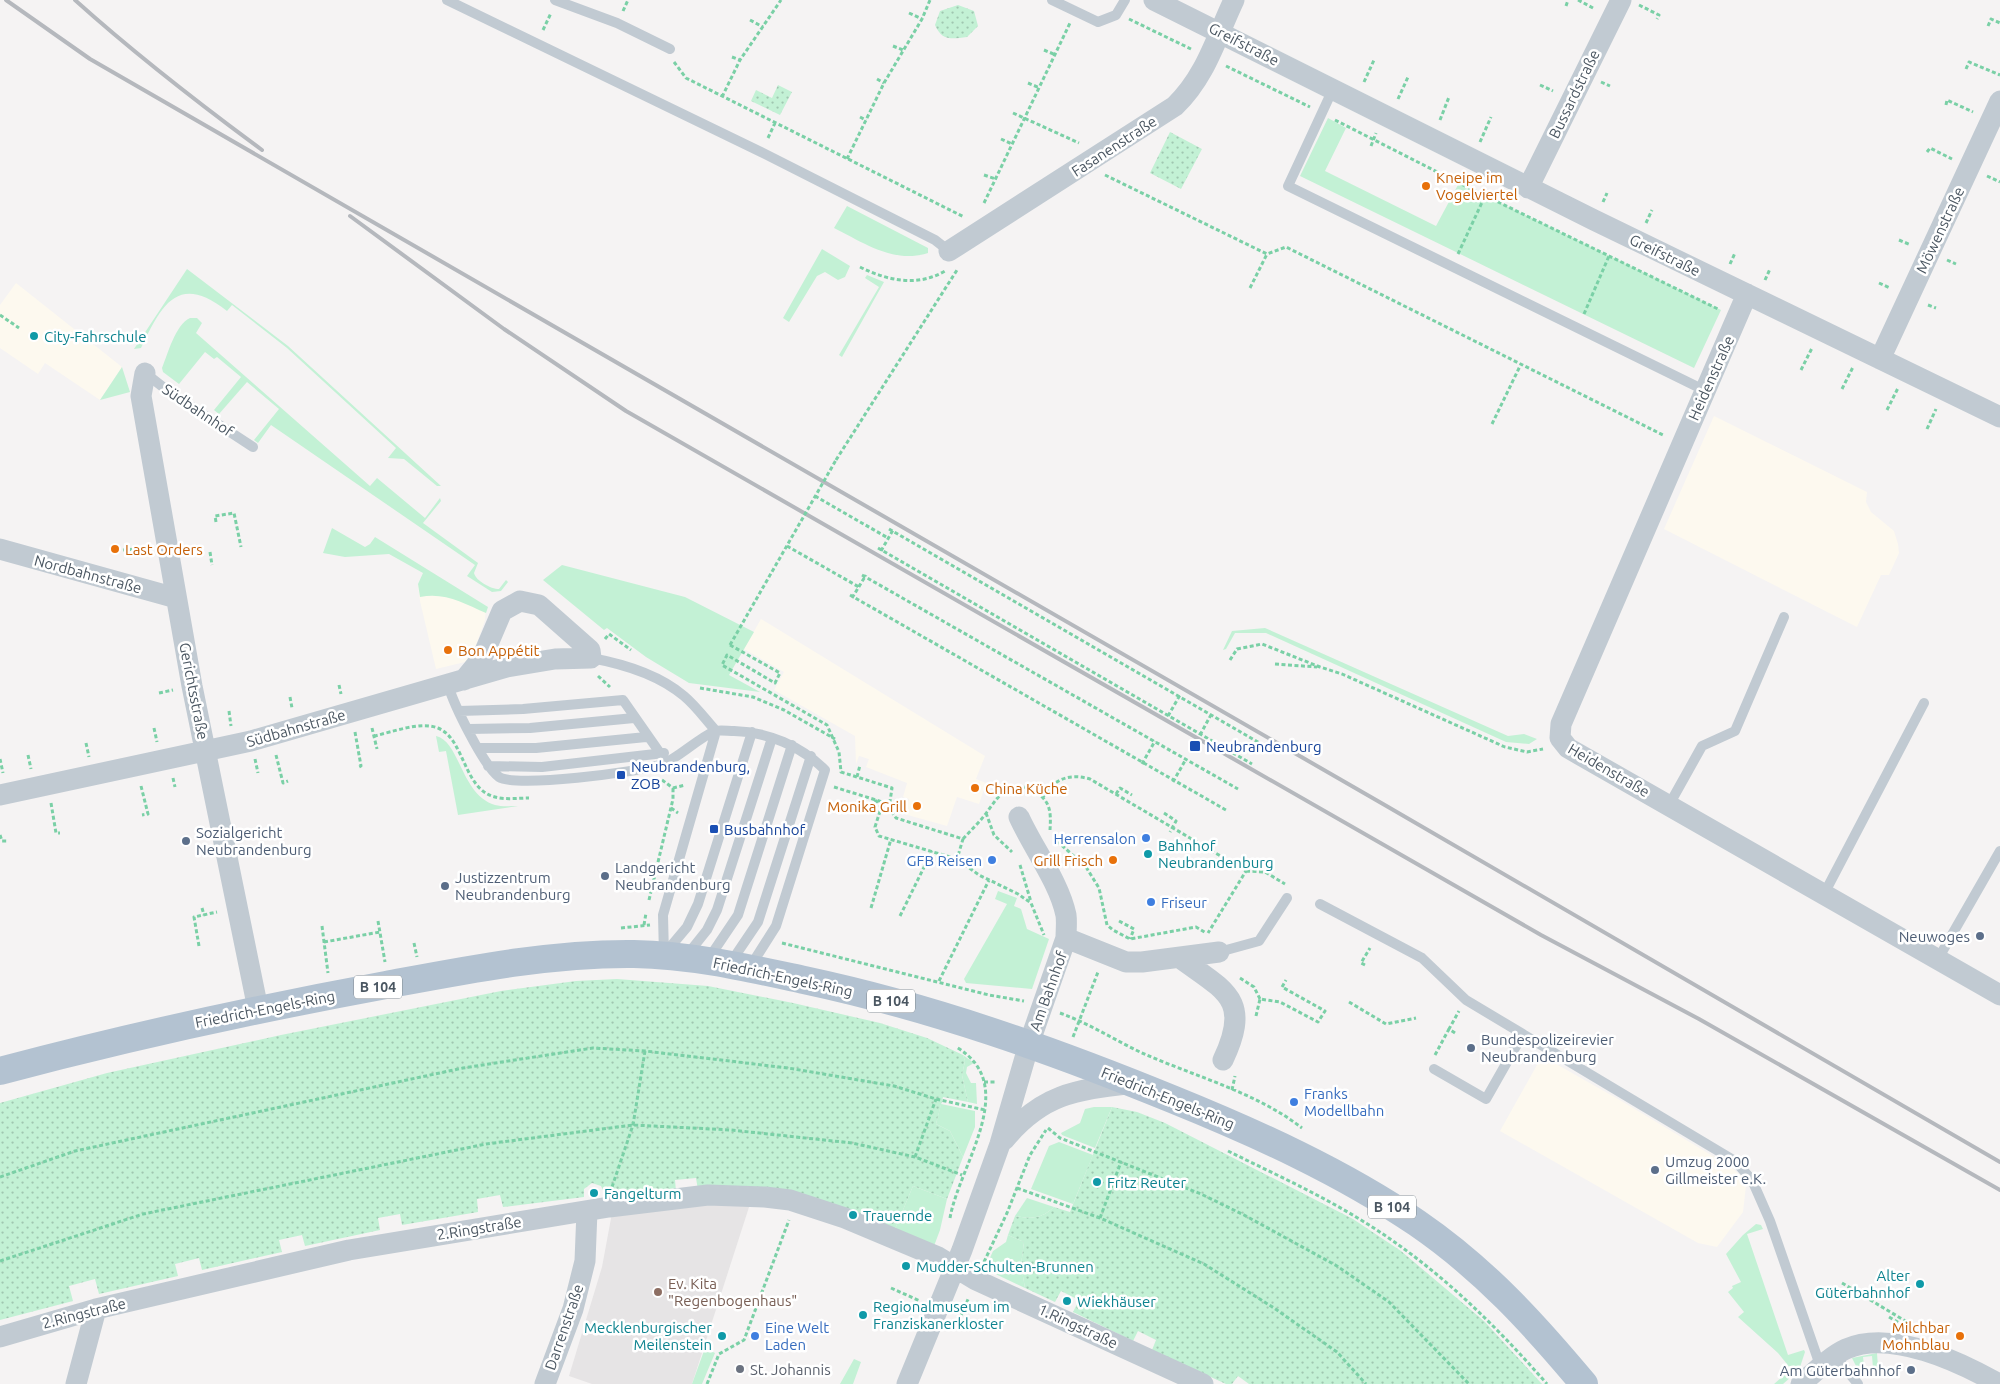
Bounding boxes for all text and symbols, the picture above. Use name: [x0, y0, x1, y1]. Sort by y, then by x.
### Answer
street label: Greifstraße: [1206, 19, 1282, 69]
street label: Bussardstraße: [1545, 47, 1603, 141]
street label: Fasanenstraße: [1068, 112, 1160, 180]
place label: Kneipe im Vogelviertel: [1436, 169, 1518, 203]
marker: Kneipe im Vogelviertel: [1420, 180, 1432, 192]
street label: Möwenstraße: [1913, 184, 1967, 276]
street label: Greifstraße: [1627, 231, 1703, 279]
place label: City-Fahrschule: [44, 328, 146, 345]
marker: City-Fahrschule: [28, 330, 40, 342]
street label: Heidenstraße: [1685, 333, 1737, 423]
street label: Südbahnhof: [159, 380, 237, 440]
place label: Last Orders: [125, 541, 203, 558]
marker: Last Orders: [109, 543, 121, 555]
street label: Nordbahnstraße: [32, 551, 144, 597]
street label: Gerichtsstraße: [176, 641, 212, 741]
place label: Bon Appétit: [458, 642, 539, 659]
marker: Bon Appétit: [442, 644, 454, 656]
street label: Südbahnstraße: [245, 706, 347, 750]
place label: Neubrandenburg: [1206, 738, 1322, 755]
marker: Neubrandenburg: [1188, 739, 1202, 753]
street label: Heidenstraße: [1565, 740, 1653, 800]
place label: Neubrandenburg, ZOB: [631, 758, 750, 792]
marker: Neubrandenburg, ZOB: [615, 769, 627, 781]
place label: China Küche: [985, 780, 1068, 797]
marker: China Küche: [969, 782, 981, 794]
place label: Monika Grill: [827, 798, 907, 815]
marker: Monika Grill: [911, 800, 923, 812]
place label: Busbahnhof: [724, 821, 806, 838]
marker: Busbahnhof: [708, 823, 720, 835]
place label: Sozialgericht Neubrandenburg: [196, 824, 312, 858]
place label: Herrensalon: [1054, 830, 1136, 847]
marker: Herrensalon: [1140, 832, 1152, 844]
marker: Sozialgericht Neubrandenburg: [180, 835, 192, 847]
place label: Bahnhof Neubrandenburg: [1158, 837, 1274, 871]
marker: Bahnhof Neubrandenburg: [1142, 848, 1154, 860]
place label: GFB Reisen: [907, 852, 982, 869]
place label: Grill Frisch: [1033, 852, 1103, 869]
marker: GFB Reisen: [986, 854, 998, 866]
marker: Grill Frisch: [1107, 854, 1119, 866]
place label: Landgericht Neubrandenburg: [615, 859, 731, 893]
place label: Justizzentrum Neubrandenburg: [455, 869, 571, 903]
marker: Landgericht Neubrandenburg: [599, 870, 611, 882]
marker: Justizzentrum Neubrandenburg: [439, 880, 451, 892]
place label: Friseur: [1161, 894, 1207, 911]
marker: Friseur: [1145, 896, 1157, 908]
place label: Neuwoges: [1899, 928, 1970, 945]
marker: Neuwoges: [1974, 930, 1986, 942]
street label: Am Bahnhof: [1026, 949, 1070, 1033]
street label: Friedrich-Engels-Ring: [712, 954, 854, 1000]
road number: B 104: [354, 976, 402, 999]
street label: Friedrich-Engels-Ring: [194, 987, 336, 1031]
road number: B 104: [867, 989, 915, 1012]
place label: Bundespolizeirevier Neubrandenburg: [1481, 1031, 1614, 1065]
marker: Bundespolizeirevier Neubrandenburg: [1465, 1042, 1477, 1054]
street label: Friedrich-Engels-Ring: [1099, 1064, 1237, 1132]
place label: Franks Modellbahn: [1304, 1085, 1384, 1119]
marker: Franks Modellbahn: [1288, 1096, 1300, 1108]
place label: Umzug 2000 Gillmeister e.K.: [1665, 1153, 1766, 1187]
marker: Umzug 2000 Gillmeister e.K.: [1649, 1164, 1661, 1176]
place label: Fritz Reuter: [1107, 1174, 1187, 1191]
marker: Fritz Reuter: [1091, 1176, 1103, 1188]
place label: Fangelturm: [604, 1185, 682, 1202]
marker: Fangelturm: [588, 1187, 600, 1199]
road number: B 104: [1368, 1196, 1416, 1218]
place label: Trauernde: [863, 1207, 932, 1224]
marker: Trauernde: [847, 1209, 859, 1221]
street label: 2.Ringstraße: [435, 1213, 523, 1243]
place label: Mudder-Schulten-Brunnen: [916, 1258, 1094, 1275]
marker: Mudder-Schulten-Brunnen: [900, 1260, 912, 1272]
place label: Alter Güterbahnhof: [1815, 1267, 1910, 1301]
place label: Ev. Kita "Regenbogenhaus": [668, 1275, 797, 1309]
marker: Alter Güterbahnhof: [1914, 1278, 1926, 1290]
street label: Darrenstraße: [541, 1282, 587, 1372]
marker: Ev. Kita "Regenbogenhaus": [652, 1286, 664, 1298]
place label: Wiekhäuser: [1077, 1293, 1156, 1310]
street label: 2.Ringstraße: [40, 1294, 128, 1332]
marker: Wiekhäuser: [1061, 1295, 1073, 1307]
place label: Regionalmuseum im Franziskanerkloster: [873, 1298, 1010, 1332]
street label: 1.Ringstraße: [1036, 1300, 1120, 1352]
marker: Regionalmuseum im Franziskanerkloster: [857, 1309, 869, 1321]
place label: Mecklenburgischer Meilenstein: [584, 1319, 712, 1353]
place label: Eine Welt Laden: [765, 1319, 829, 1353]
place label: Milchbar Mohnblau: [1882, 1319, 1950, 1353]
marker: Mecklenburgischer Meilenstein: [716, 1330, 728, 1342]
marker: Eine Welt Laden: [749, 1330, 761, 1342]
marker: Milchbar Mohnblau: [1954, 1330, 1966, 1342]
place label: St. Johannis: [750, 1361, 831, 1378]
place label: Am Güterbahnhof: [1780, 1362, 1901, 1379]
marker: St. Johannis: [734, 1363, 746, 1375]
marker: Am Güterbahnhof: [1905, 1364, 1917, 1376]

